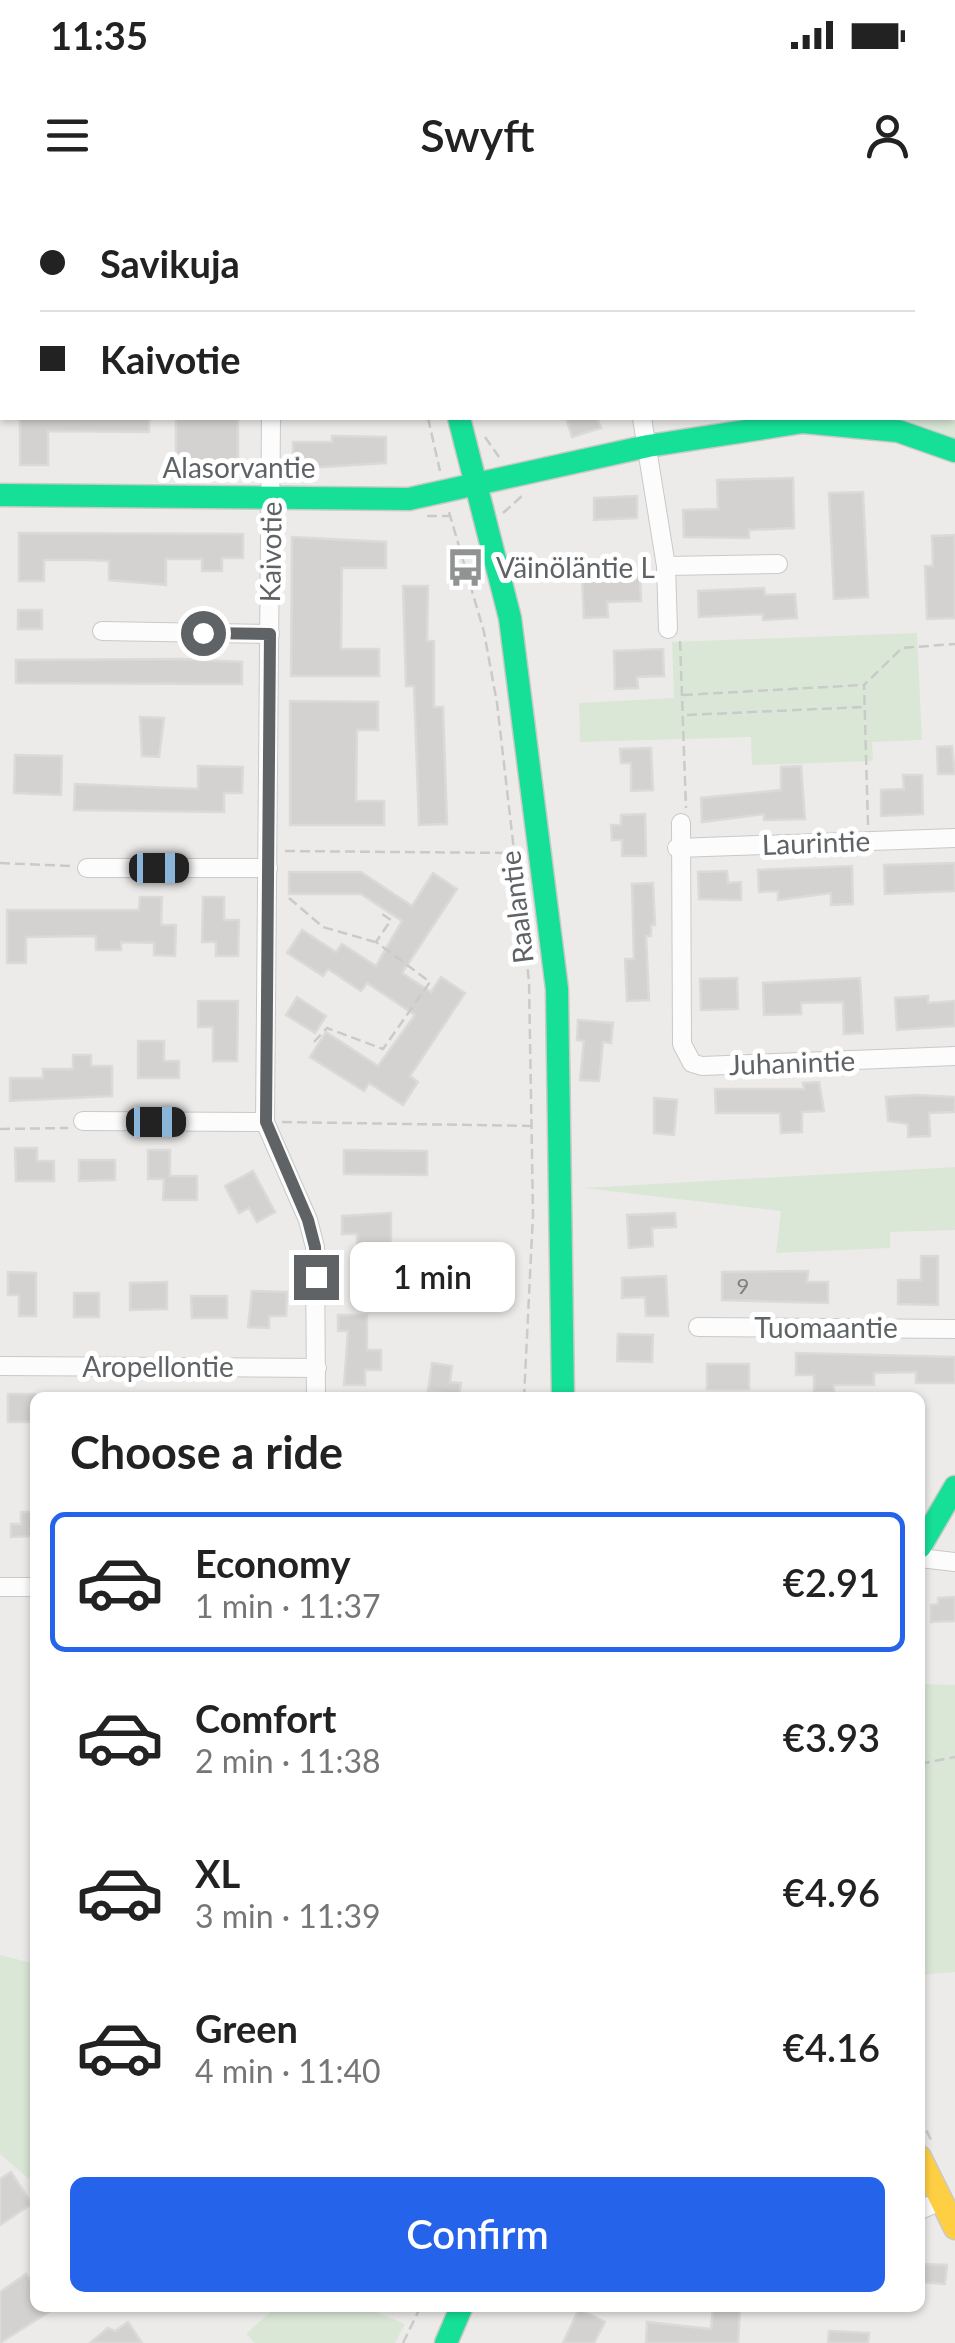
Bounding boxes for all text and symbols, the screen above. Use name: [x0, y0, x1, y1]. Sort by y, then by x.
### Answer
text: 11:35: [50, 12, 148, 58]
icon: menu: [40, 108, 95, 163]
text: Swyft: [420, 108, 535, 162]
icon: person: [860, 108, 915, 163]
text: Savikuja: [100, 240, 240, 286]
text: Kaivotie: [100, 336, 241, 382]
street label: Alasorvantie: [162, 450, 316, 484]
street label: Kaivotie: [252, 501, 288, 603]
bus stop icon: Väinöläntie L: [445, 547, 487, 589]
place label: Väinöläntie L: [496, 550, 655, 584]
route start: [181, 611, 226, 656]
street label: Laurintie: [761, 823, 871, 861]
street label: Raalantie: [492, 849, 540, 965]
car: [129, 853, 189, 883]
street label: Juhanintie: [728, 1043, 856, 1081]
car: [126, 1107, 186, 1137]
callout: 1 min: [351, 1242, 516, 1312]
route end: [294, 1255, 339, 1300]
text: 1 min: [393, 1257, 472, 1296]
house number: 9: [737, 1272, 749, 1299]
street label: Tuomaantie: [754, 1310, 898, 1344]
street label: Aropellontie: [82, 1349, 234, 1383]
text: Choose a ride: [70, 1425, 343, 1479]
icon: car: [75, 1537, 165, 1627]
text: Economy: [195, 1540, 350, 1586]
text: €2.91: [783, 1559, 880, 1605]
text: 1 min · 11:37: [195, 1586, 381, 1625]
icon: car: [75, 1692, 165, 1782]
text: Comfort: [195, 1695, 336, 1741]
text: €3.93: [783, 1714, 880, 1760]
text: 2 min · 11:38: [195, 1741, 381, 1780]
icon: car: [75, 1847, 165, 1937]
text: XL: [195, 1850, 240, 1896]
text: €4.96: [783, 1869, 880, 1915]
text: 3 min · 11:39: [195, 1896, 381, 1935]
icon: car: [75, 2002, 165, 2092]
text: Green: [195, 2005, 298, 2051]
text: €4.16: [783, 2024, 880, 2070]
text: 4 min · 11:40: [195, 2051, 381, 2090]
button: Confirm: [70, 2177, 885, 2292]

